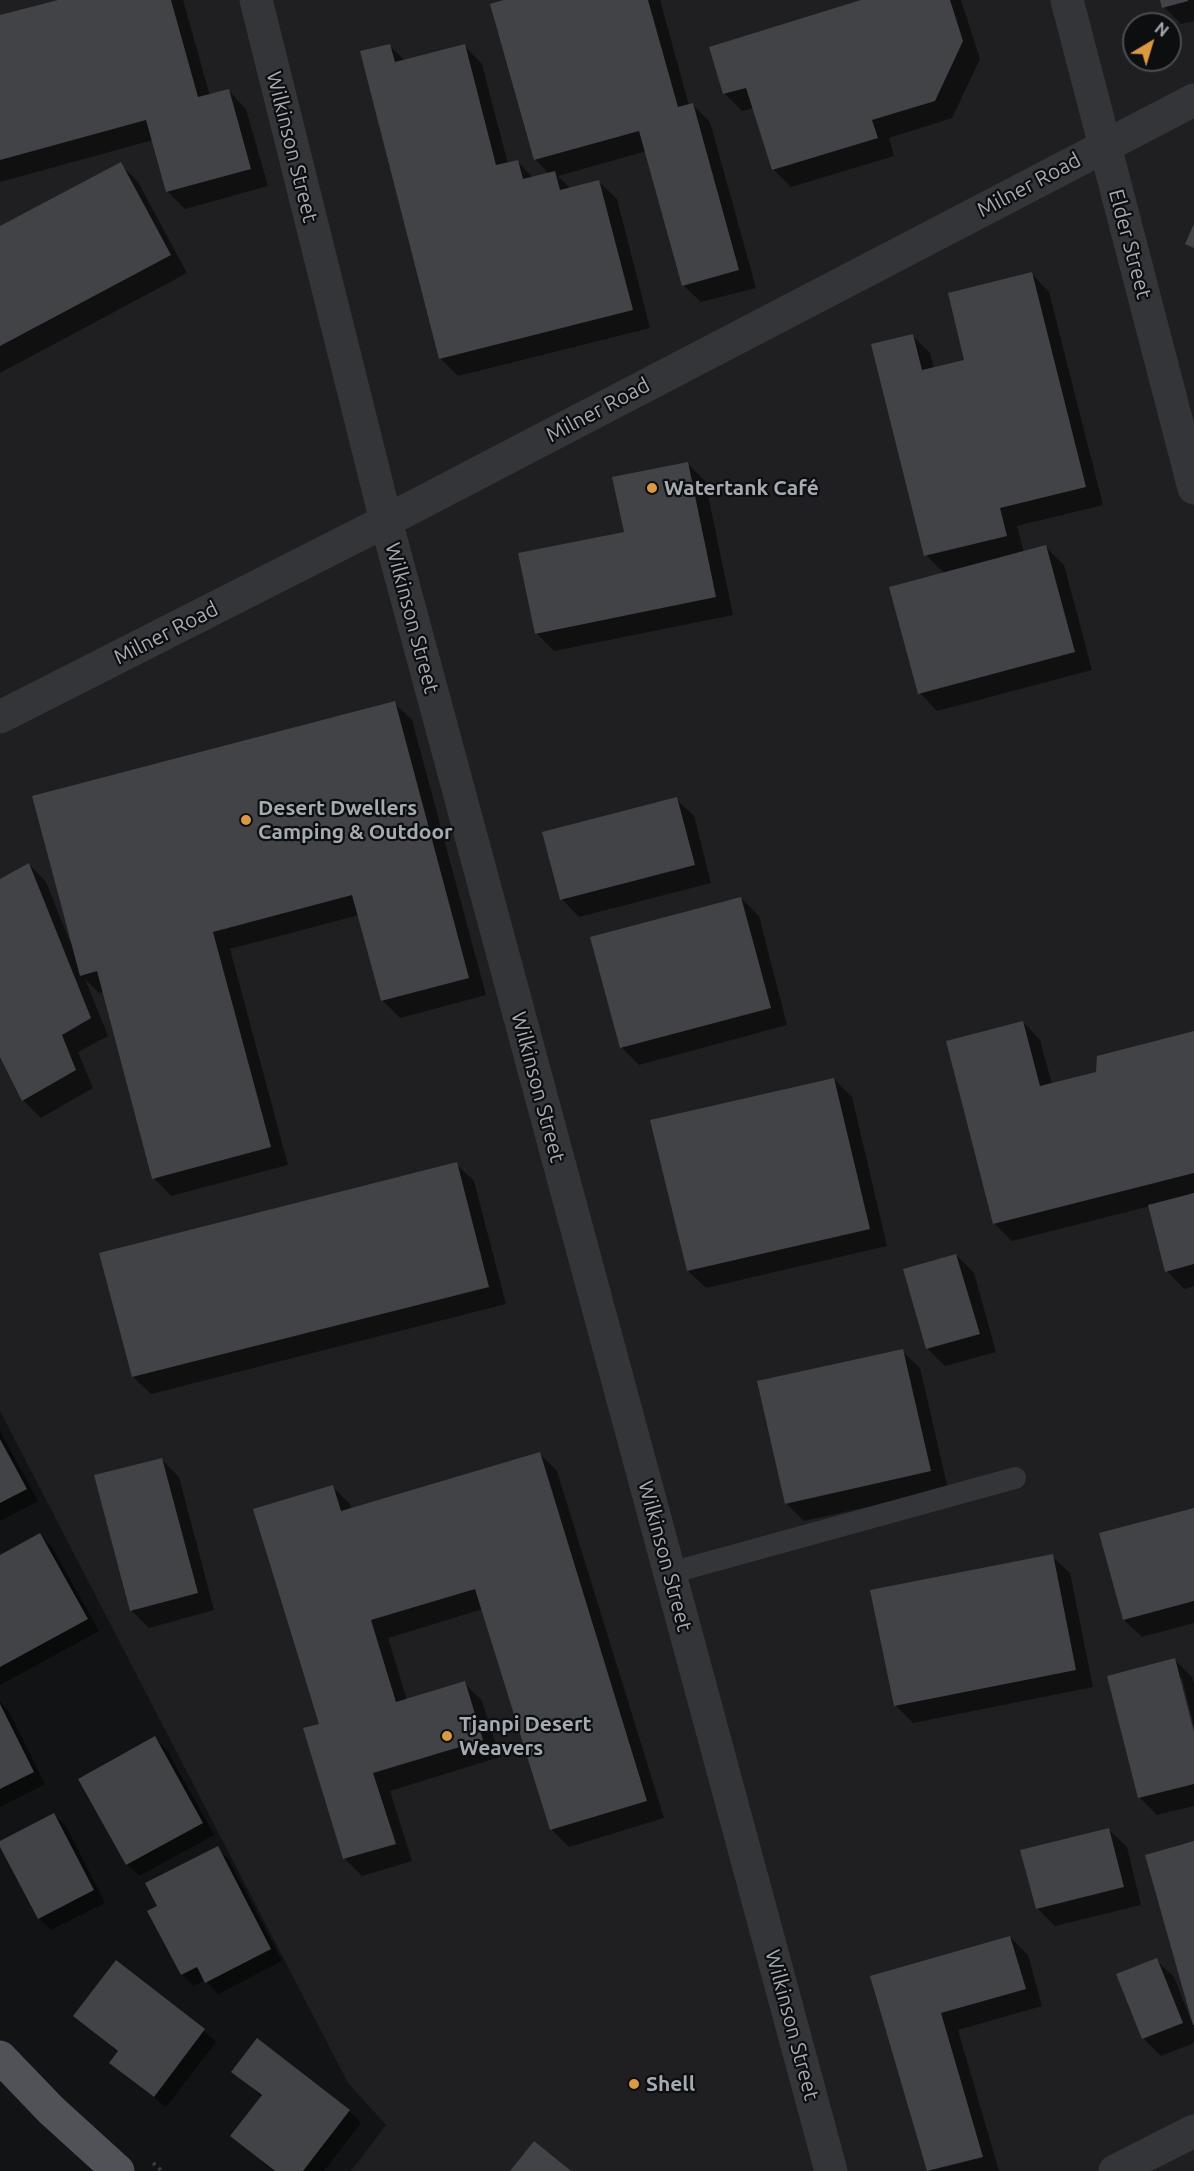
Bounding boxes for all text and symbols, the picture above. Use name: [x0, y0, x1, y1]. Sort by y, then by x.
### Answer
north arrow: [1122, 12, 1182, 72]
text: N: [1152, 19, 1172, 40]
street label: Wilkinson Street: [261, 69, 323, 225]
street label: Milner Road: [973, 147, 1085, 223]
street label: Elder Street: [1103, 186, 1157, 302]
street label: Milner Road: [542, 372, 654, 448]
place label: Watertank Café: [664, 475, 819, 501]
marker: Watertank Café: [645, 481, 659, 495]
street label: Wilkinson Street: [380, 540, 444, 696]
street label: Milner Road: [110, 596, 222, 670]
place label: Desert Dwellers Camping & Outdoor: [258, 795, 453, 845]
marker: Desert Dwellers Camping & Outdoor: [239, 813, 253, 827]
street label: Wilkinson Street: [506, 1009, 570, 1165]
street label: Wilkinson Street: [633, 1478, 697, 1634]
place label: Tjanpi Desert Weavers: [459, 1711, 592, 1761]
marker: Tjanpi Desert Weavers: [440, 1729, 454, 1743]
street label: Wilkinson Street: [760, 1947, 824, 2103]
place label: Shell: [646, 2071, 695, 2097]
marker: Shell: [627, 2077, 641, 2091]

